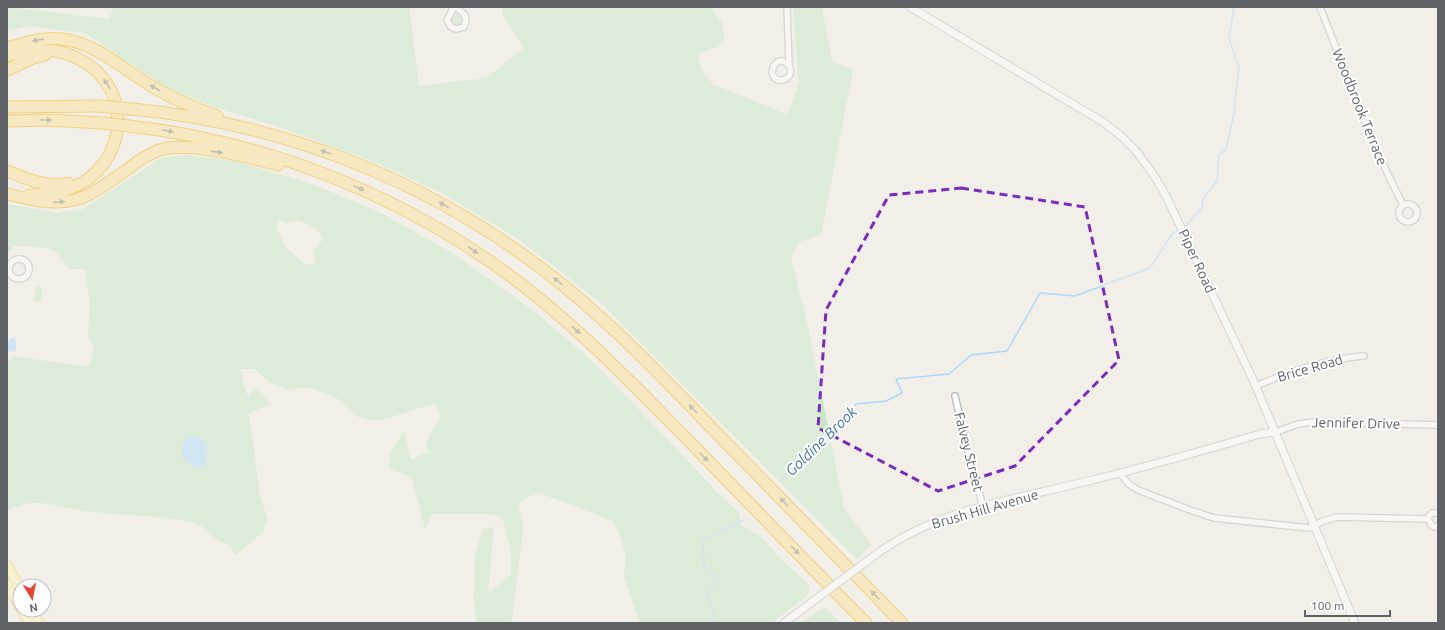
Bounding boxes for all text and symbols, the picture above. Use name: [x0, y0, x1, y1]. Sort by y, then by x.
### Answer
one-way arrow: [32, 38, 44, 44]
street label: Woodbrook Terrace: [1329, 46, 1391, 168]
one-way arrow: [103, 79, 111, 90]
one-way arrow: [149, 84, 161, 91]
one-way arrow: [40, 117, 52, 124]
one-way arrow: [162, 128, 174, 134]
one-way arrow: [319, 148, 331, 154]
one-way arrow: [211, 149, 223, 155]
one-way arrow: [354, 185, 365, 191]
one-way arrow: [53, 198, 65, 205]
one-way arrow: [438, 202, 450, 208]
street label: Piper Road: [1175, 227, 1219, 295]
one-way arrow: [468, 246, 479, 254]
one-way arrow: [553, 277, 563, 286]
one-way arrow: [571, 325, 581, 335]
street label: Brice Road: [1275, 351, 1345, 385]
water label: Goldine Brook: [782, 403, 860, 479]
one-way arrow: [689, 404, 698, 414]
street label: Falvey Street: [951, 411, 987, 494]
street label: Jennifer Drive: [1312, 414, 1400, 432]
one-way arrow: [699, 452, 709, 462]
street label: Brush Hill Avenue: [930, 486, 1040, 532]
one-way arrow: [779, 497, 789, 507]
one-way arrow: [790, 545, 800, 555]
north arrow: [12, 578, 52, 618]
one-way arrow: [870, 590, 880, 600]
scale bar: [1305, 592, 1390, 618]
text: 100 m: [1311, 599, 1344, 612]
text: N: [29, 601, 39, 614]

